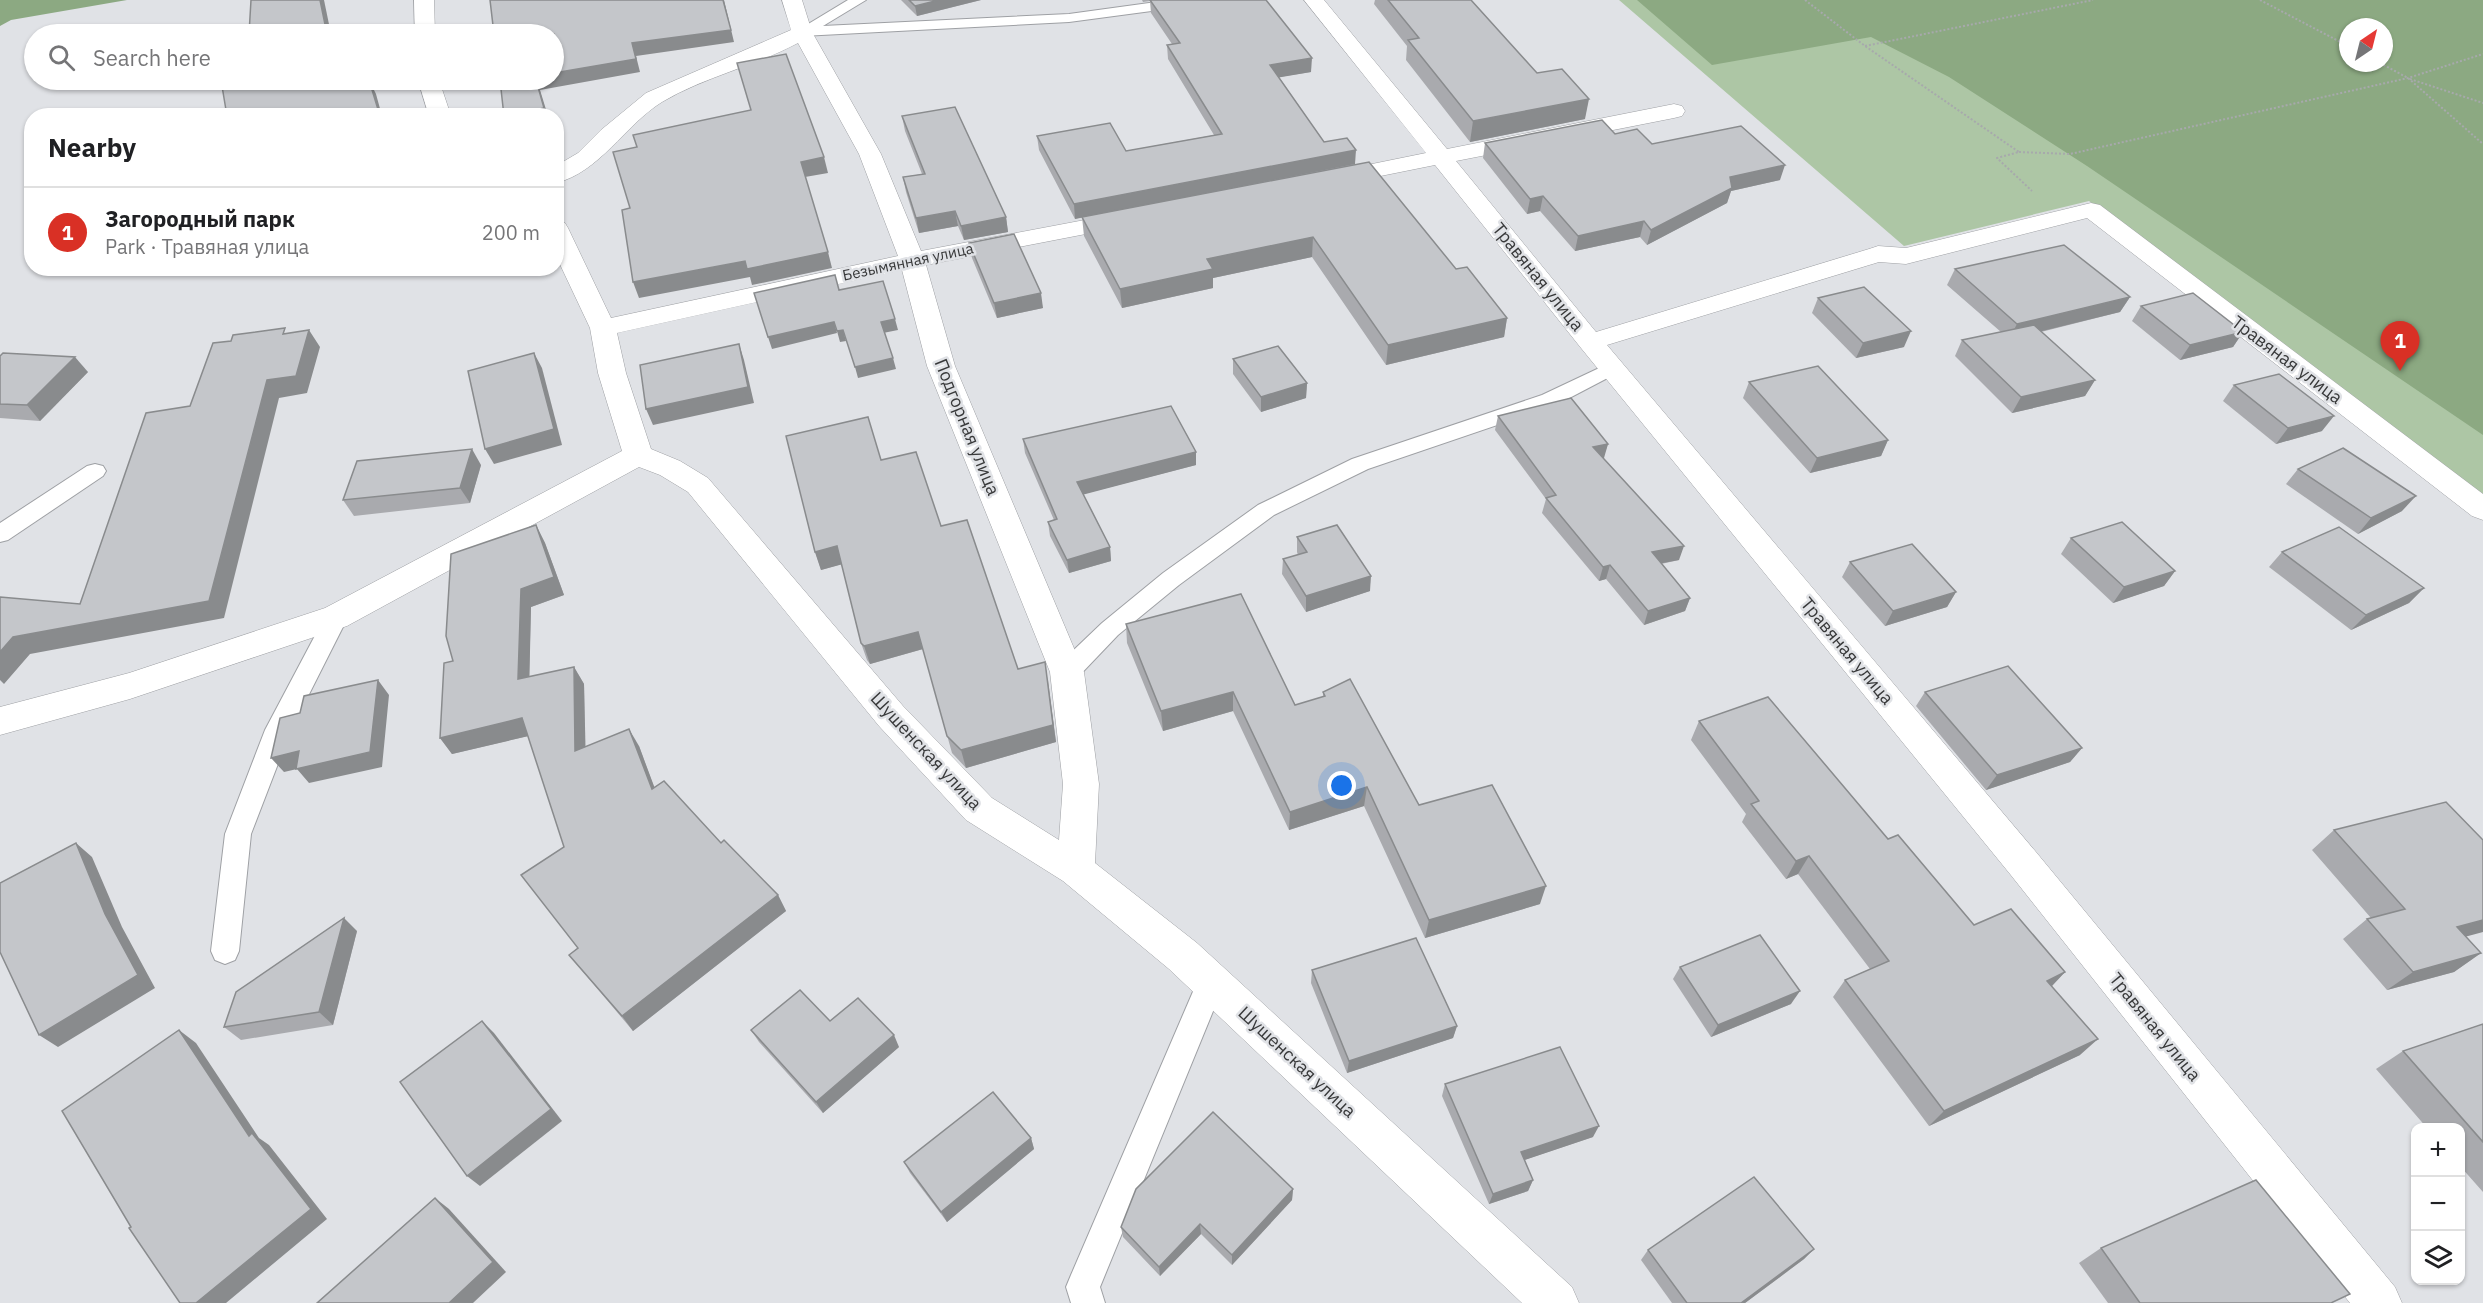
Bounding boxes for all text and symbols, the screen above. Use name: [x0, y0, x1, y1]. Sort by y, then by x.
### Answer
north arrow: [2339, 18, 2393, 72]
search box: [24, 24, 564, 90]
icon: search: [45, 41, 78, 74]
text: Search here: [93, 43, 211, 72]
text: Nearby: [48, 130, 136, 164]
text: Загородный парк: [105, 204, 295, 233]
street label: Травяная улица: [1488, 218, 1589, 336]
text: 1: [62, 219, 74, 246]
text: 200 m: [482, 219, 540, 246]
text: Park · Травяная улица: [105, 233, 309, 260]
street label: Безымянная улица: [841, 238, 975, 285]
street label: Травяная улица: [2227, 310, 2348, 409]
pin: 1: [2380, 322, 2420, 371]
street label: Подгорная улица: [930, 355, 1005, 499]
street label: Травяная улица: [1796, 592, 1899, 709]
street label: Шушенская улица: [866, 687, 987, 815]
your location: [1327, 771, 1356, 800]
street label: Травяная улица: [2105, 968, 2206, 1086]
street label: Шушенская улица: [1233, 1001, 1361, 1123]
map controls: [2411, 1123, 2465, 1285]
button: +: [2411, 1123, 2465, 1177]
button: −: [2411, 1177, 2465, 1231]
button: layers: [2411, 1231, 2465, 1285]

